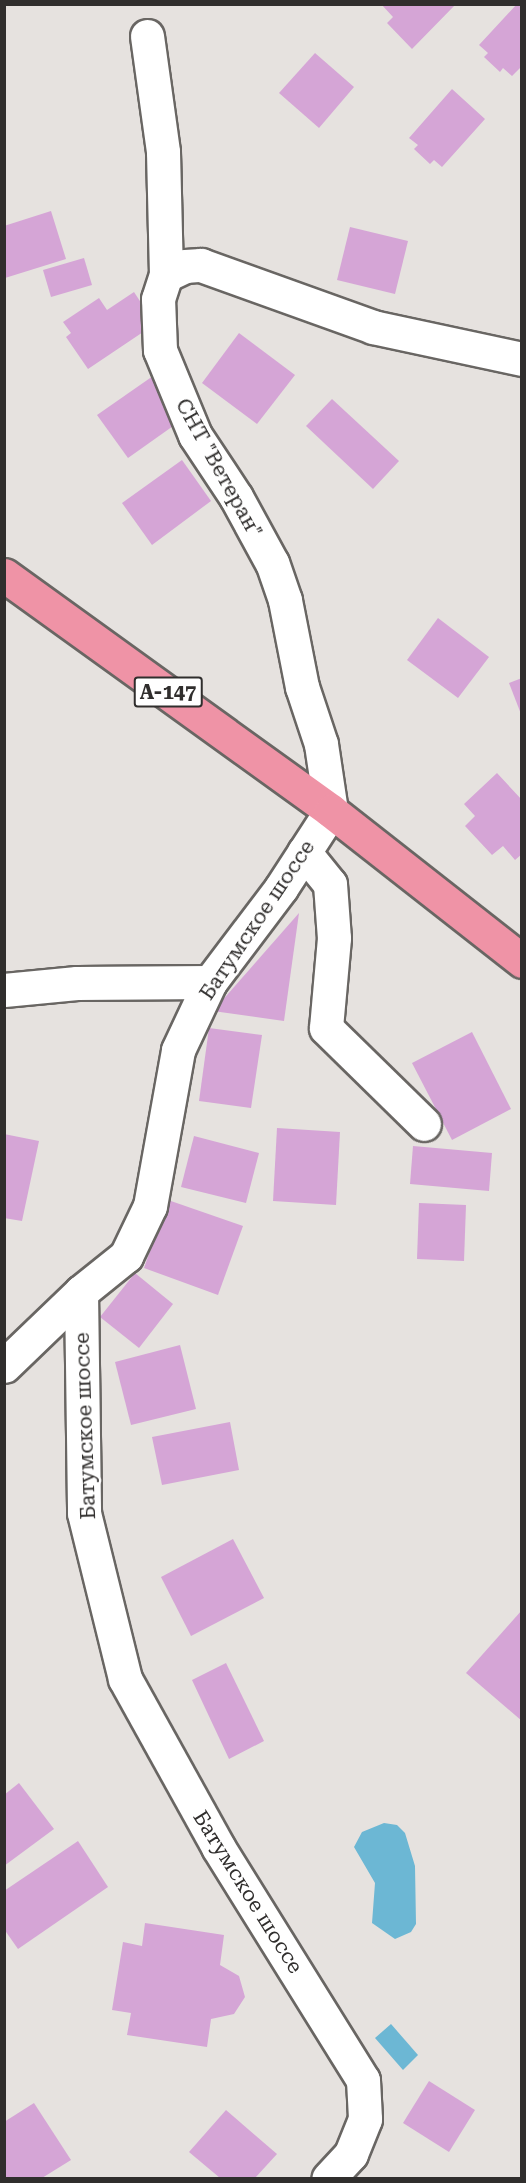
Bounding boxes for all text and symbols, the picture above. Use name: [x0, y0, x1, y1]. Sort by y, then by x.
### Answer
street label: СНТ "Ветеран": [170, 394, 268, 542]
road number: А-147: [134, 675, 202, 709]
street label: Батумское шоссе: [194, 835, 320, 1005]
street label: Батумское шоссе: [69, 1332, 101, 1520]
street label: Батумское шоссе: [188, 1806, 308, 1978]

